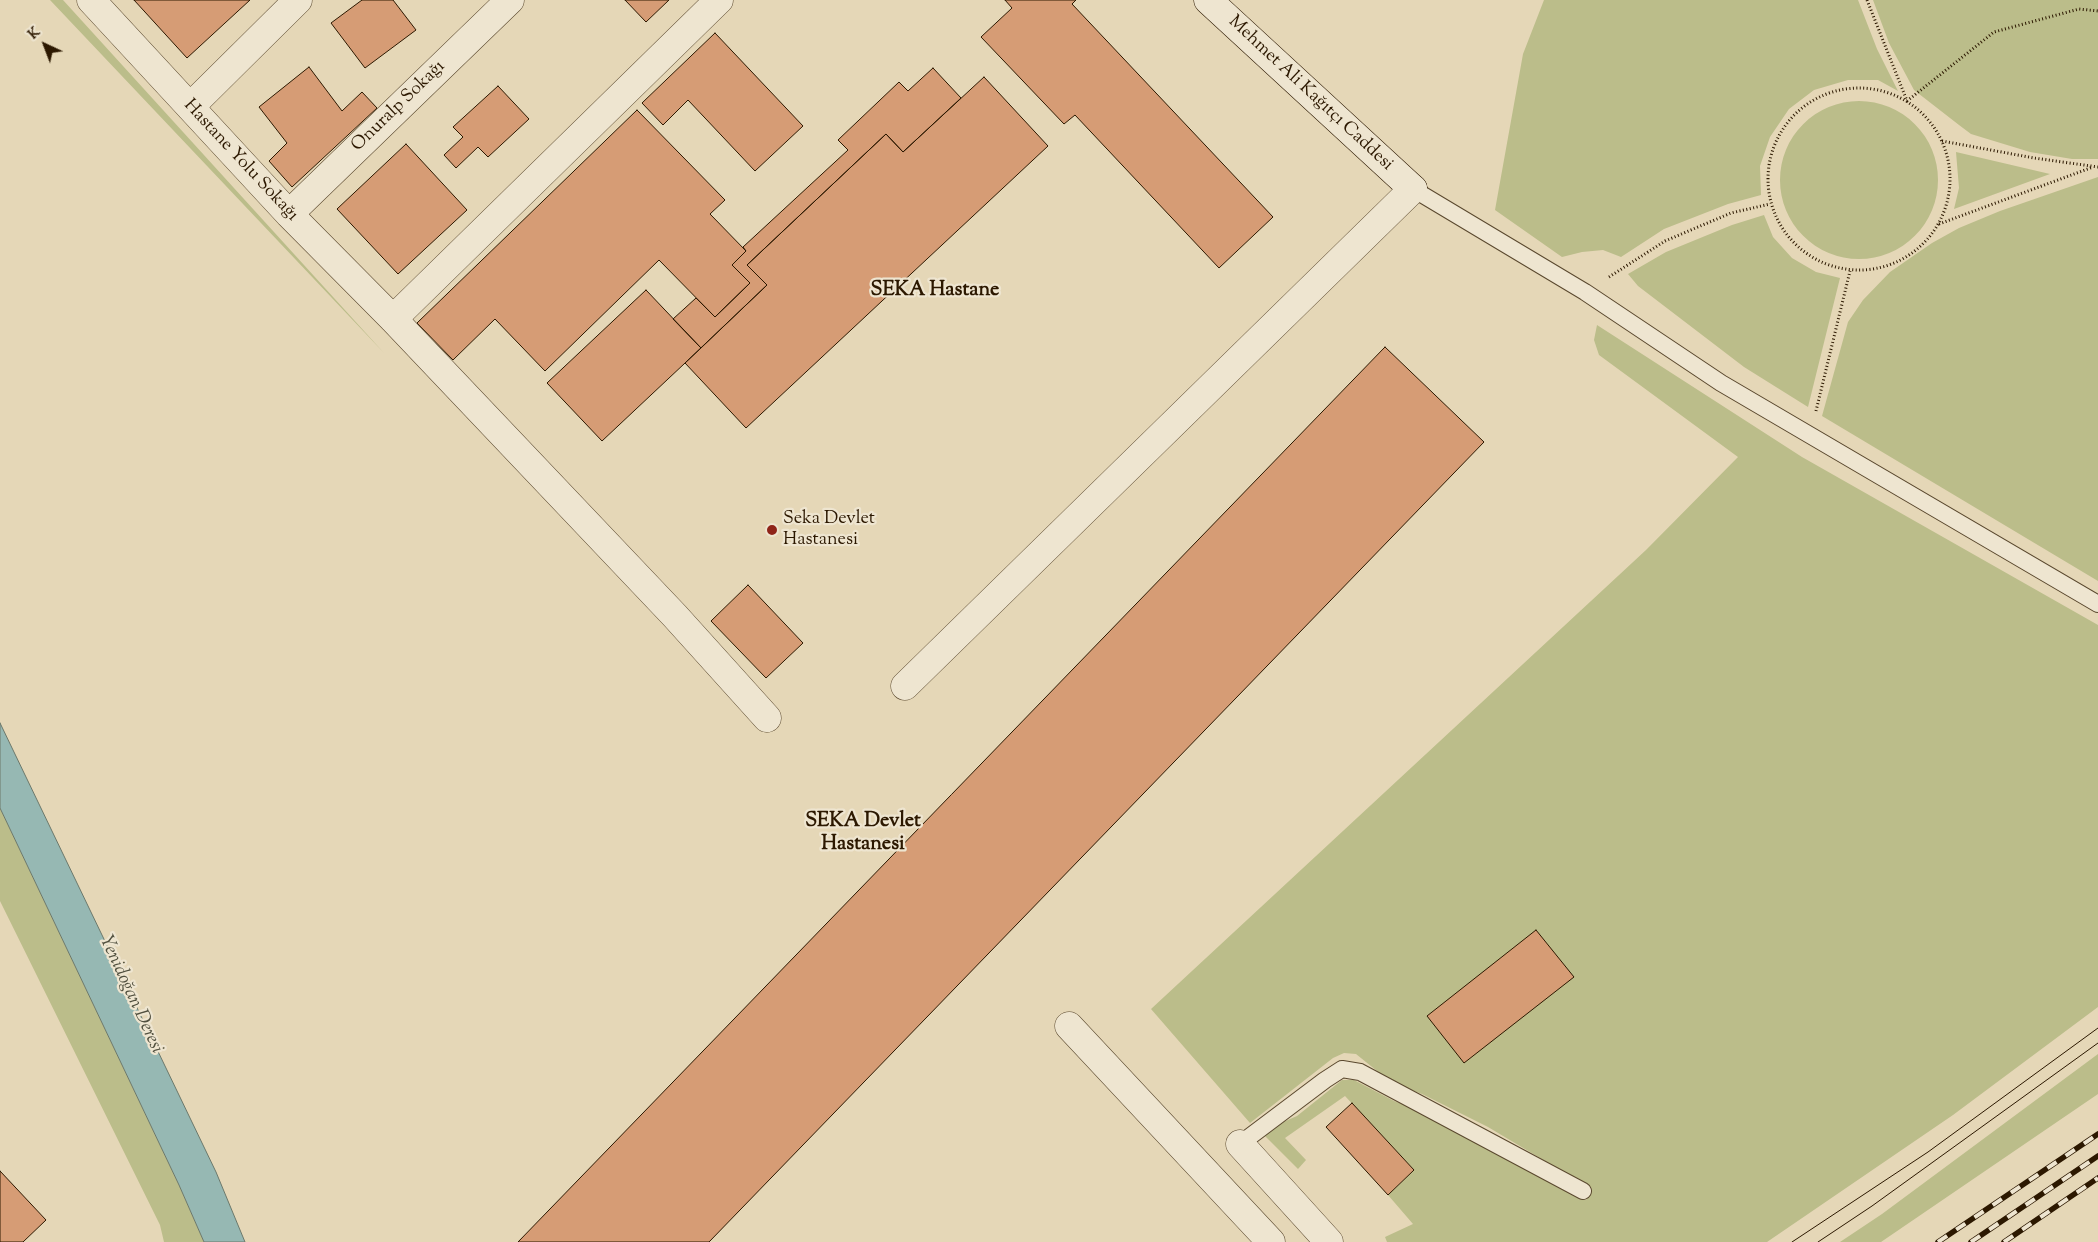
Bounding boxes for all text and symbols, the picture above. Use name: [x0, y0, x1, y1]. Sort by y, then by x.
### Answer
street label: Mehmet Ali Kağıtçı Caddesi: [1223, 12, 1397, 176]
north arrow: [20, 20, 70, 70]
text: K: [24, 23, 45, 45]
street label: Onuralp Sokağı: [348, 57, 450, 157]
street label: Hastane Yolu Sokağı: [178, 96, 302, 226]
district label: SEKA Hastane: [871, 280, 999, 304]
place label: Seka Devlet Hastanesi: [783, 509, 875, 552]
marker: Seka Devlet Hastanesi: [765, 523, 779, 537]
district label: SEKA Devlet Hastanesi: [805, 811, 921, 858]
water label: Yenidoğan Deresi: [93, 932, 167, 1058]

